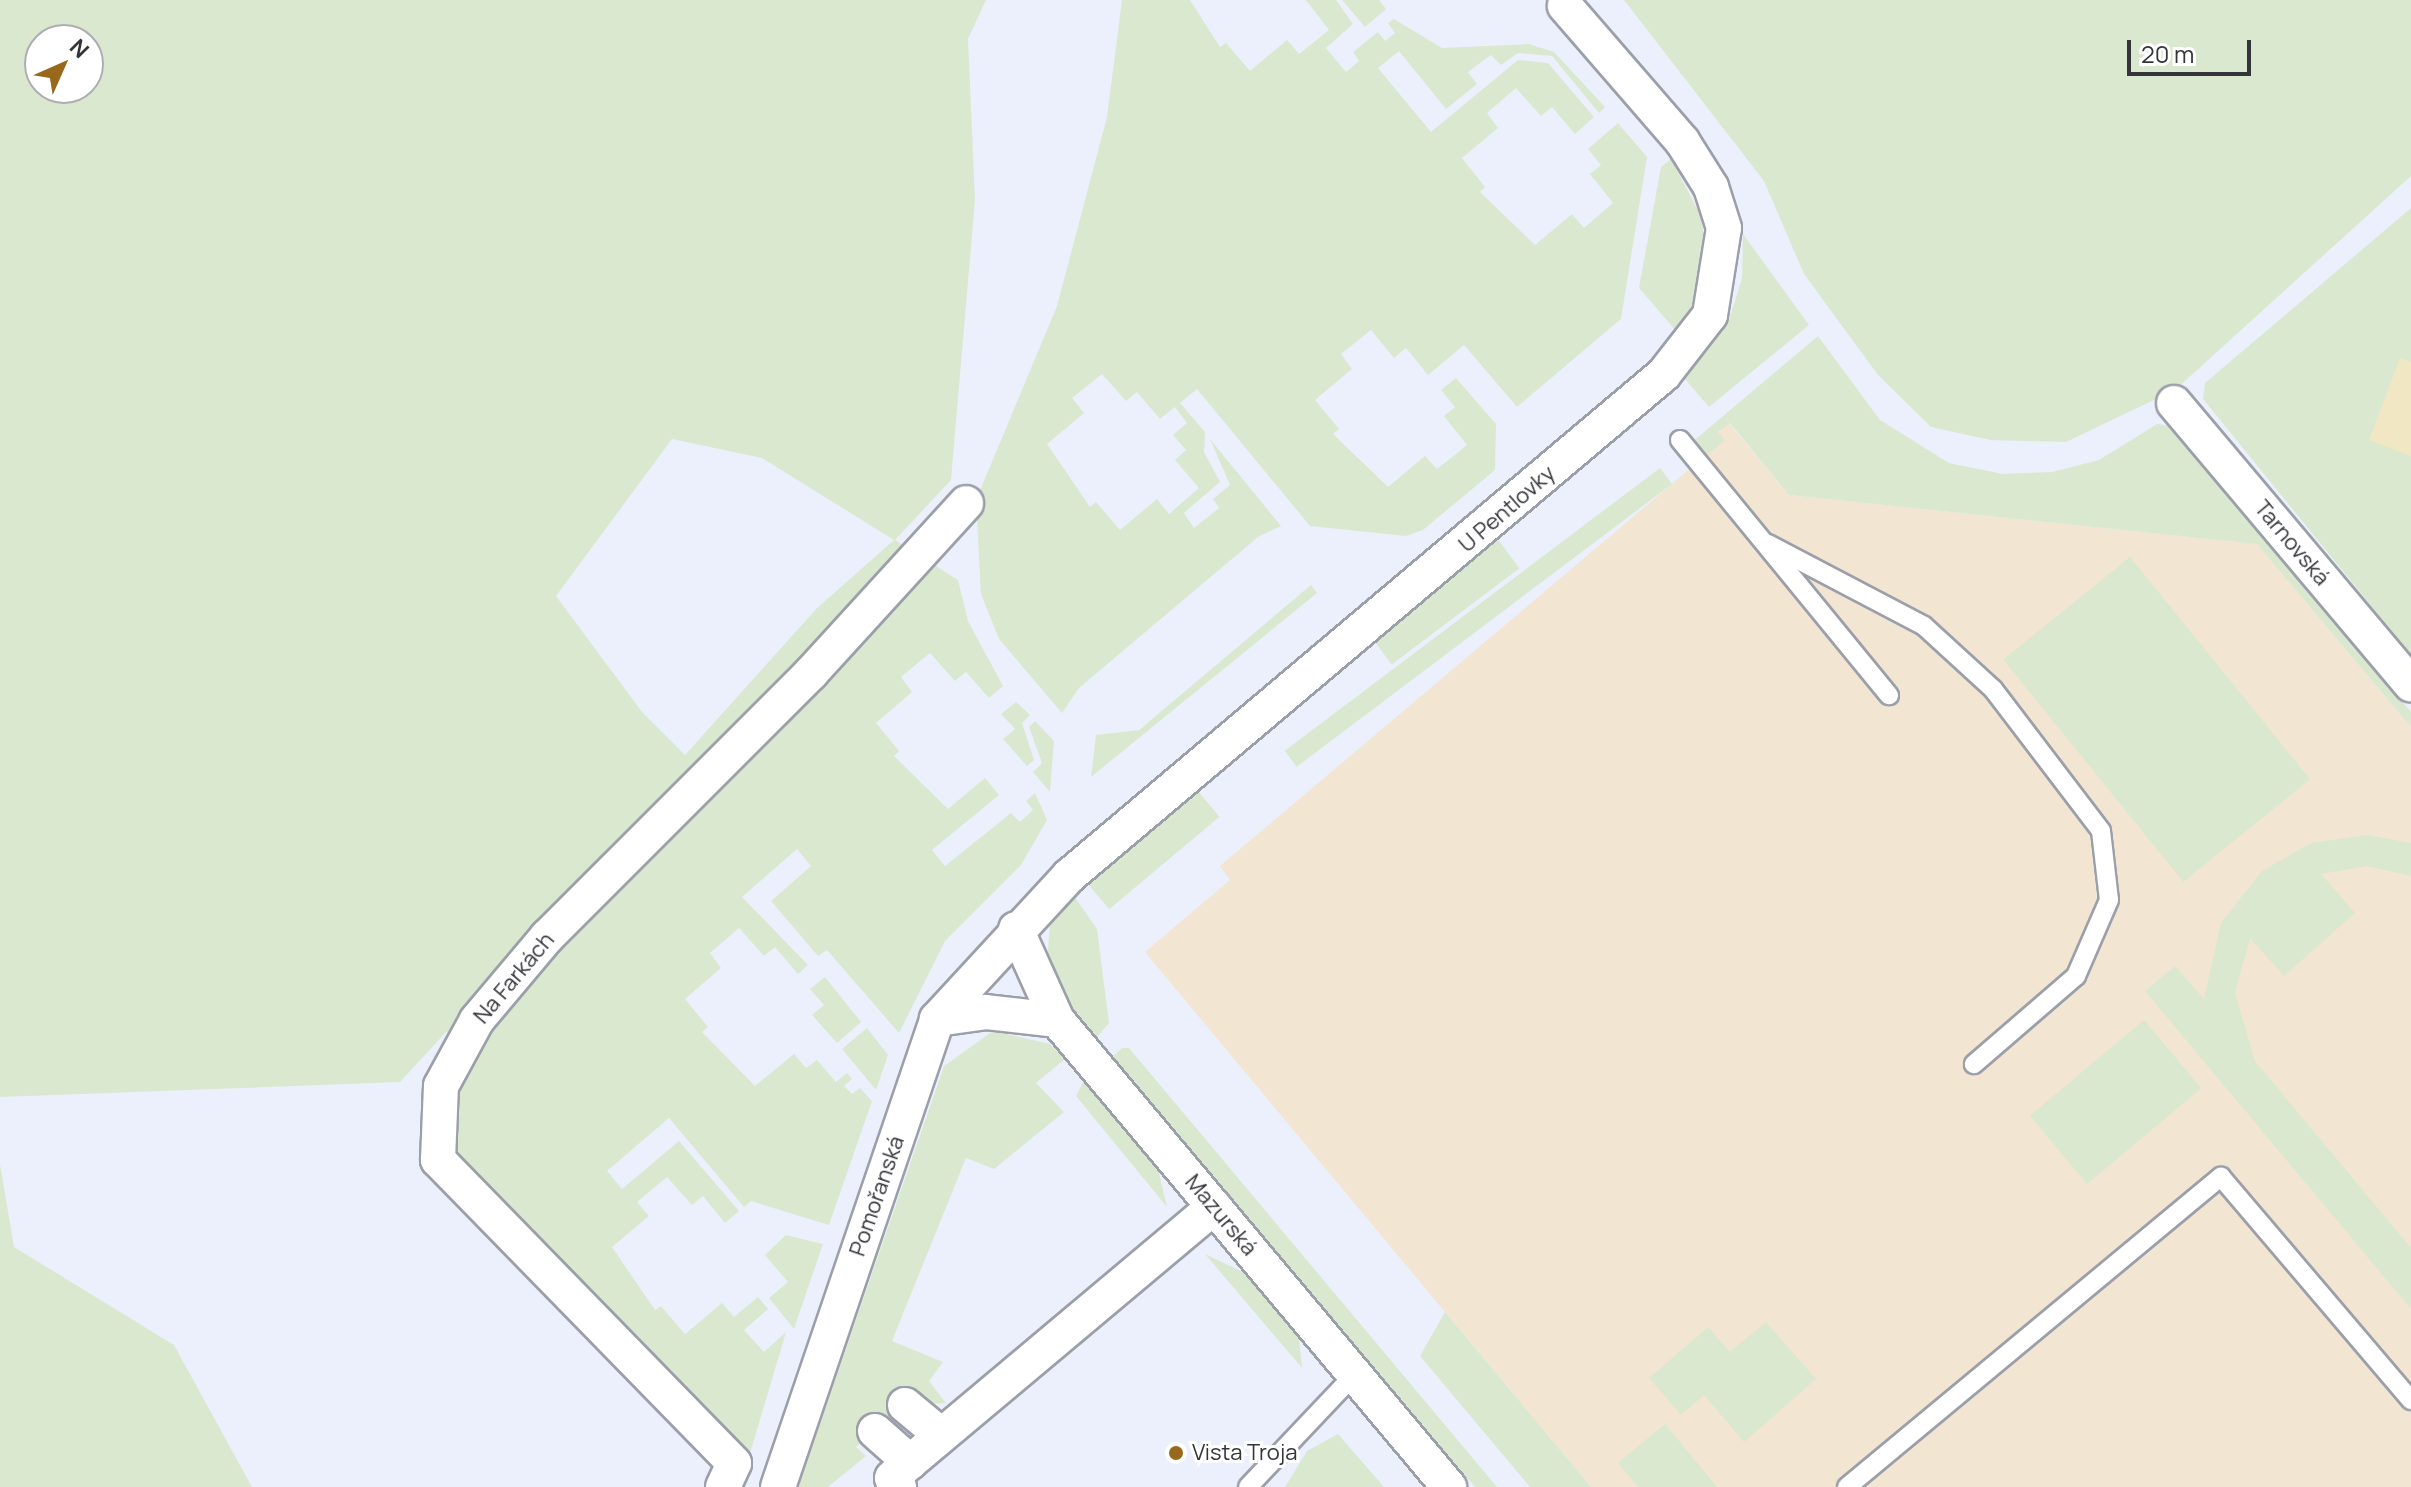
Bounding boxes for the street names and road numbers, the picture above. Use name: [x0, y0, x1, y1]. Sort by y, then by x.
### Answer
street label: U Pentlovky: [1453, 460, 1561, 558]
street label: Tarnovská: [2249, 495, 2335, 591]
street label: Na Farkách: [468, 927, 560, 1029]
street label: Pomořanská: [844, 1132, 910, 1260]
street label: Mazurská: [1180, 1169, 1262, 1261]

